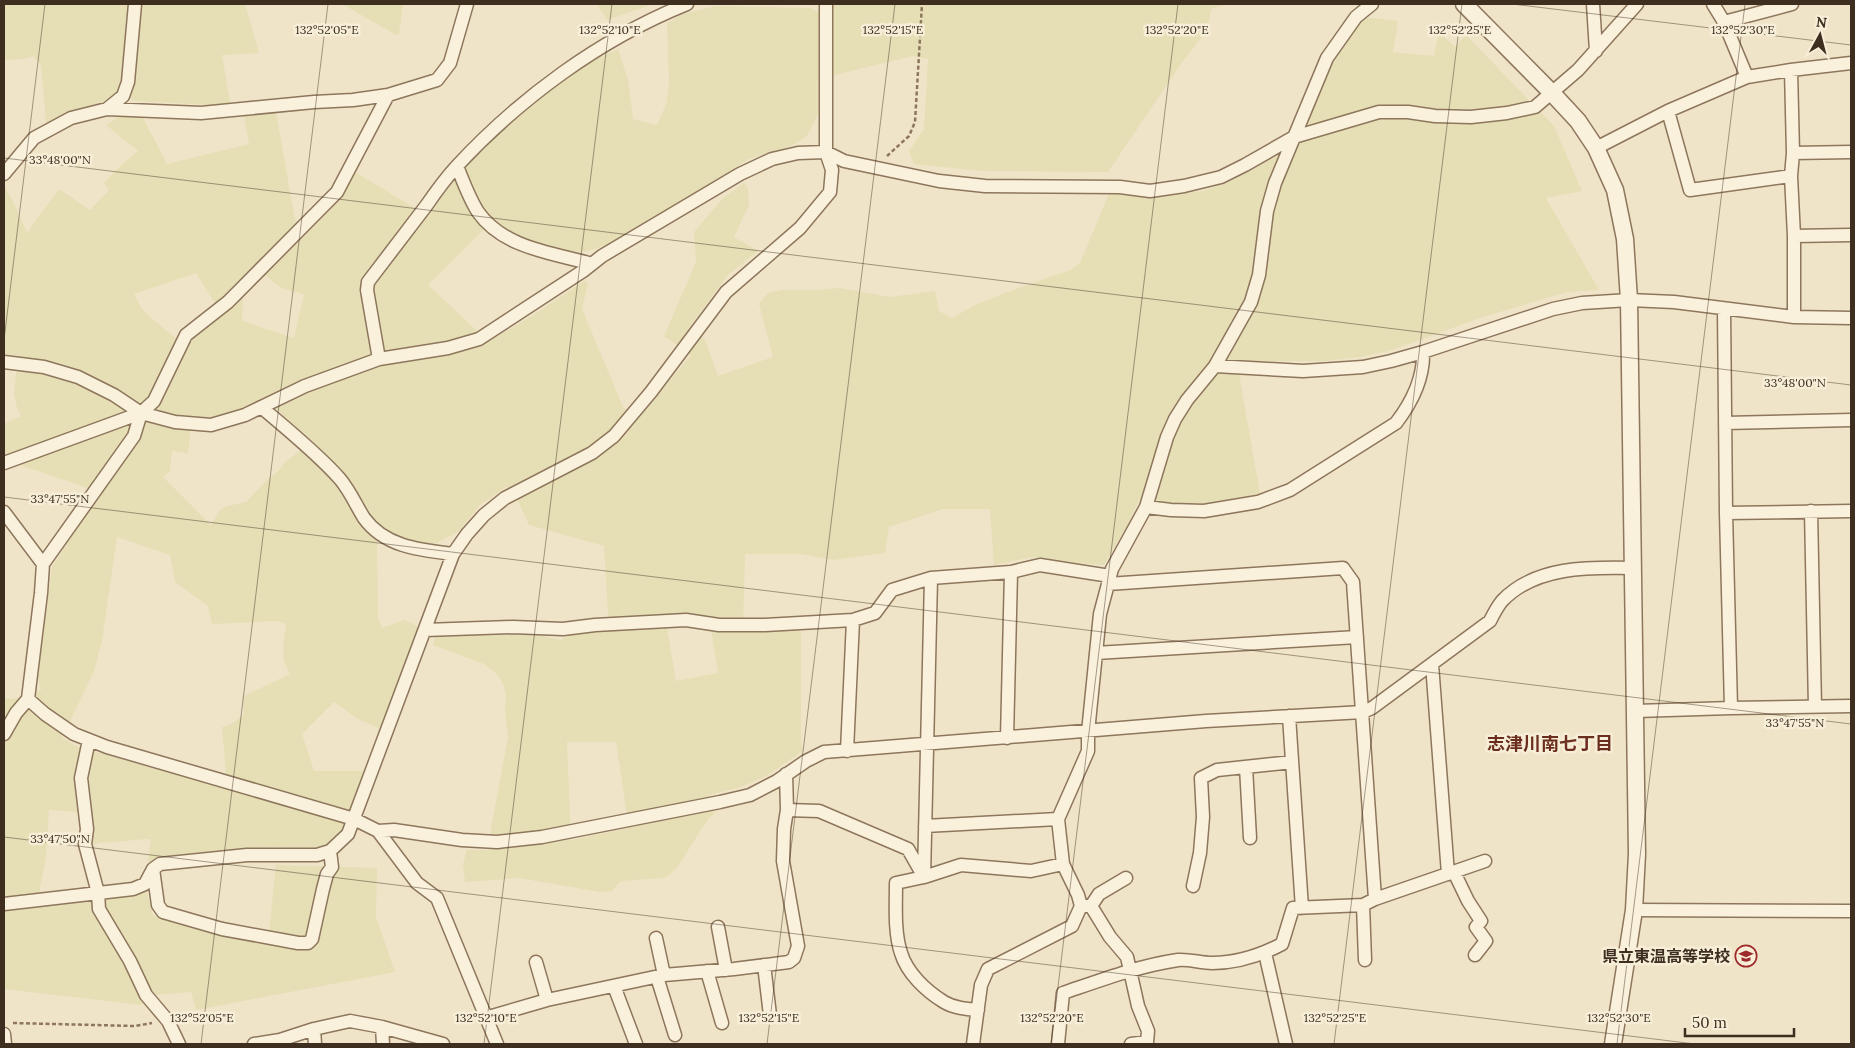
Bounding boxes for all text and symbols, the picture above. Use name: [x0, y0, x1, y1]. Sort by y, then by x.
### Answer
north arrow: [1795, 10, 1845, 60]
text: N: [1815, 13, 1828, 32]
text: 132°52'05"E: [295, 22, 359, 37]
text: 132°52'10"E: [579, 22, 641, 37]
text: 132°52'15"E: [863, 22, 923, 37]
text: 132°52'20"E: [1145, 22, 1209, 37]
text: 132°52'25"E: [1429, 22, 1491, 37]
text: 132°52'30"E: [1711, 22, 1775, 37]
text: 33°48'00"N: [29, 152, 91, 167]
text: 33°48'00"N: [1764, 375, 1826, 390]
text: 33°47'55"N: [31, 491, 89, 506]
text: 33°47'55"N: [1766, 715, 1824, 730]
district label: 志津川南七丁目: [1487, 732, 1613, 755]
text: 33°47'50"N: [30, 831, 90, 846]
school or university icon: 県立東温高等学校: [1734, 944, 1758, 968]
place label: 県立東温高等学校: [1602, 946, 1730, 966]
scale bar: [1685, 1006, 1794, 1038]
text: 132°52'05"E: [170, 1010, 234, 1025]
text: 132°52'10"E: [455, 1010, 517, 1025]
text: 132°52'15"E: [739, 1010, 799, 1025]
text: 132°52'20"E: [1020, 1010, 1084, 1025]
text: 132°52'25"E: [1304, 1010, 1366, 1025]
text: 132°52'30"E: [1587, 1010, 1651, 1025]
text: 50 m: [1692, 1013, 1727, 1032]

